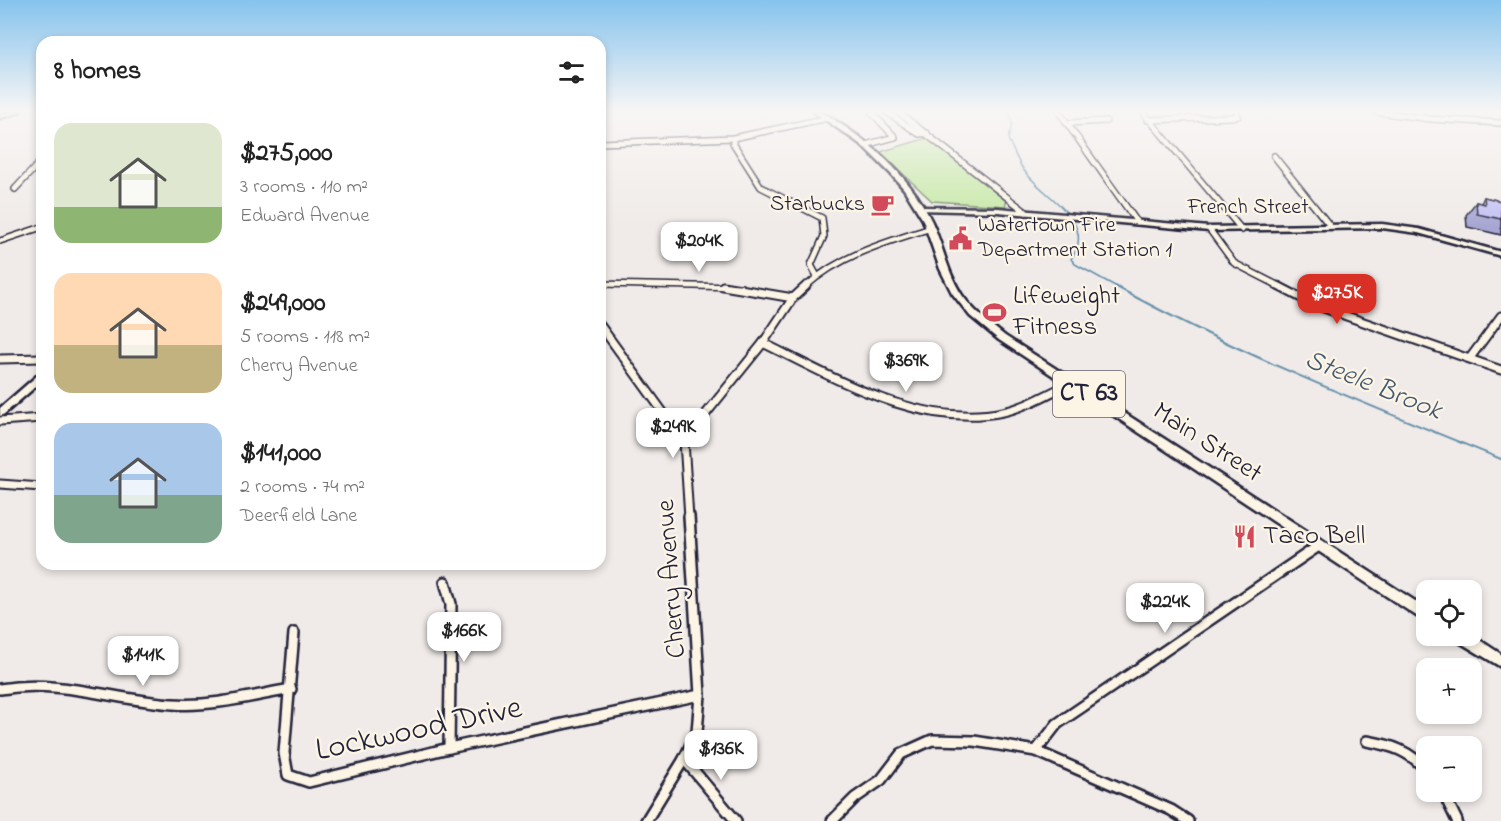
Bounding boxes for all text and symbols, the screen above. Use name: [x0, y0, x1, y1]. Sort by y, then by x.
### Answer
text: 8 homes: [54, 53, 141, 91]
icon: filters: [555, 56, 588, 89]
text: $275,000: [240, 135, 332, 173]
icon: home: [102, 147, 174, 219]
text: 3 rooms · 110 m²: [240, 173, 368, 202]
place label: Starbucks: [770, 189, 865, 221]
cafe icon: Starbucks: [870, 192, 896, 218]
street label: French Street: [1186, 192, 1309, 224]
text: Edward Avenue: [240, 202, 370, 231]
place label: Watertown Fire Department Station 1: [977, 210, 1172, 267]
pin: $204K: [657, 222, 741, 273]
public building icon: Watertown Fire Department Station 1: [947, 226, 973, 252]
text: $204K: [675, 227, 723, 256]
pin: $275K: [1295, 274, 1379, 325]
place label: Lifeweight Fitness: [1012, 277, 1120, 347]
text: $275K: [1311, 279, 1363, 308]
text: $249,000: [240, 285, 325, 323]
icon: home: [102, 297, 174, 369]
sports icon: Lifeweight Fitness: [982, 299, 1008, 325]
text: 5 rooms · 118 m²: [240, 323, 370, 352]
water label: Steele Brook: [1298, 340, 1449, 433]
pin: $369K: [864, 342, 948, 393]
text: $369K: [884, 347, 928, 376]
text: Cherry Avenue: [240, 352, 358, 381]
road number: CT 63: [1053, 371, 1125, 417]
street label: Main Street: [1144, 393, 1270, 493]
pin: $249K: [631, 408, 715, 459]
text: $249K: [650, 413, 696, 442]
text: $141,000: [240, 435, 321, 473]
icon: home: [102, 447, 174, 519]
text: 2 rooms · 74 m²: [240, 473, 365, 502]
street label: Cherry Avenue: [647, 497, 697, 660]
text: Deerfield Lane: [240, 502, 357, 531]
place label: Taco Bell: [1263, 517, 1365, 556]
restaurant icon: Taco Bell: [1232, 523, 1258, 549]
map controls: [1416, 580, 1482, 802]
button: locate: [1416, 580, 1482, 646]
pin: $224K: [1123, 583, 1207, 634]
text: $224K: [1140, 588, 1190, 617]
pin: $166K: [422, 612, 506, 663]
text: $166K: [441, 617, 487, 646]
pin: $141K: [101, 636, 185, 687]
text: $141K: [122, 641, 164, 670]
button: +: [1416, 658, 1482, 724]
street label: Lockwood Drive: [311, 685, 527, 775]
pin: $136K: [679, 730, 763, 781]
text: $136K: [698, 735, 744, 764]
button: −: [1416, 736, 1482, 802]

